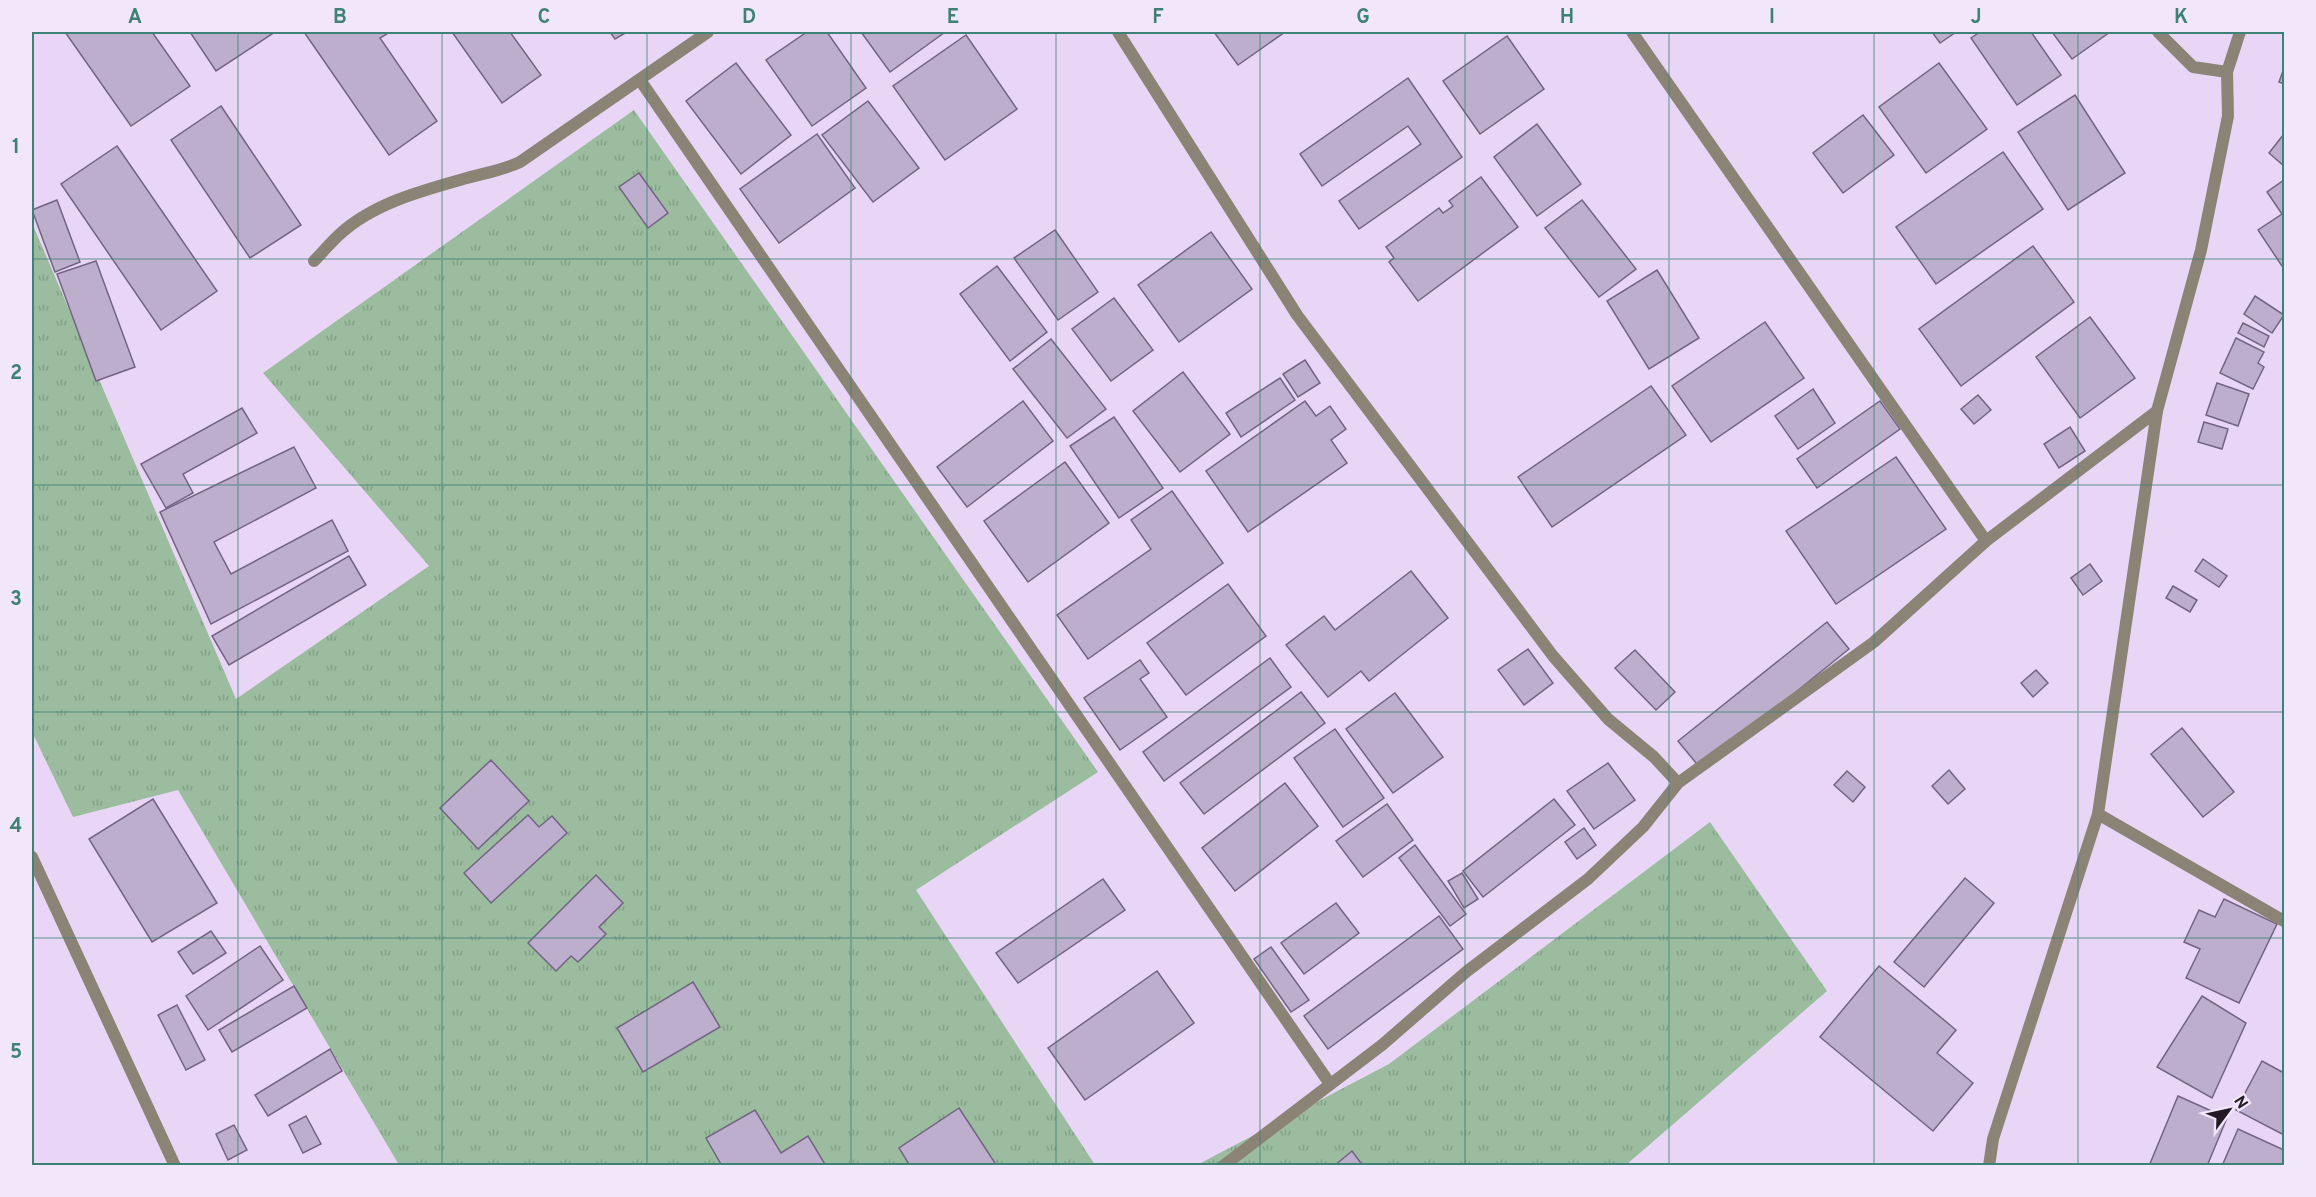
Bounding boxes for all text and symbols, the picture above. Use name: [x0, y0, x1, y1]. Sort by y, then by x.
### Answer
text: A: [128, 5, 142, 31]
text: B: [333, 5, 347, 31]
text: C: [538, 5, 550, 31]
text: D: [742, 5, 756, 31]
text: E: [947, 5, 959, 31]
text: F: [1152, 5, 1164, 31]
text: G: [1356, 5, 1370, 31]
text: H: [1560, 5, 1574, 31]
text: I: [1769, 5, 1775, 31]
text: J: [1970, 5, 1982, 31]
text: K: [2174, 5, 2188, 31]
text: 1: [12, 135, 20, 161]
text: 2: [10, 361, 22, 387]
text: 3: [10, 587, 22, 613]
text: 4: [10, 814, 22, 840]
text: 5: [10, 1040, 22, 1066]
north arrow: [2199, 1080, 2259, 1140]
text: N: [2228, 1093, 2251, 1113]

